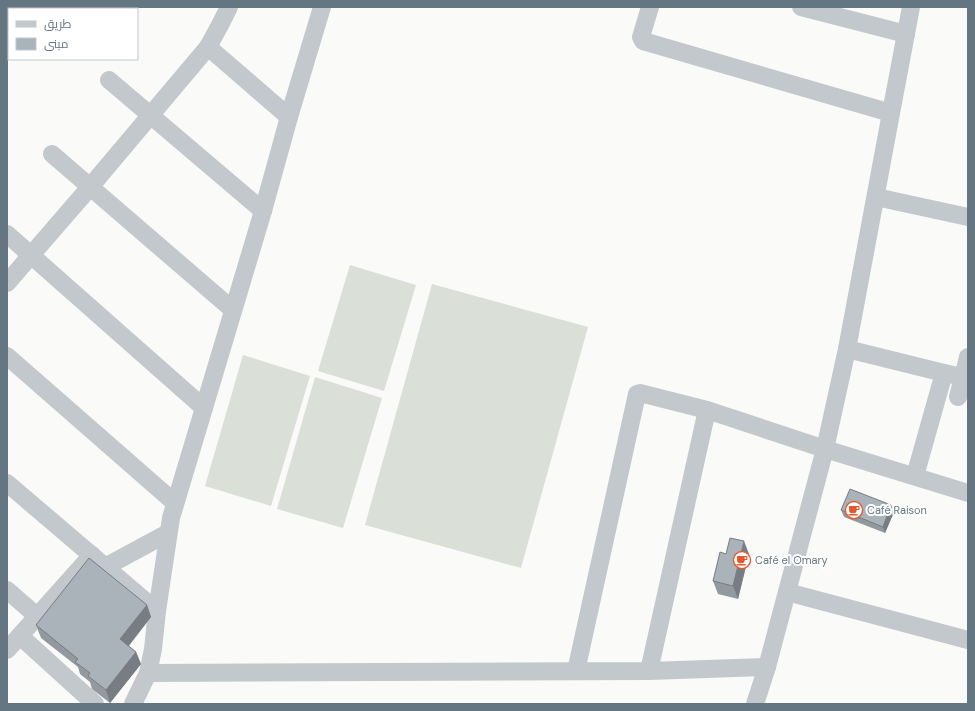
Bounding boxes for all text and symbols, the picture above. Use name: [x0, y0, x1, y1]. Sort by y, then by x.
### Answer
legend: [8, 8, 138, 60]
text: طريق: [44, 16, 72, 32]
text: مبنى: [44, 36, 69, 52]
cafe icon: Café Raison: [844, 500, 864, 520]
place label: Café Raison: [867, 503, 927, 517]
cafe icon: Café el Omary: [732, 550, 752, 570]
place label: Café el Omary: [755, 553, 828, 567]

